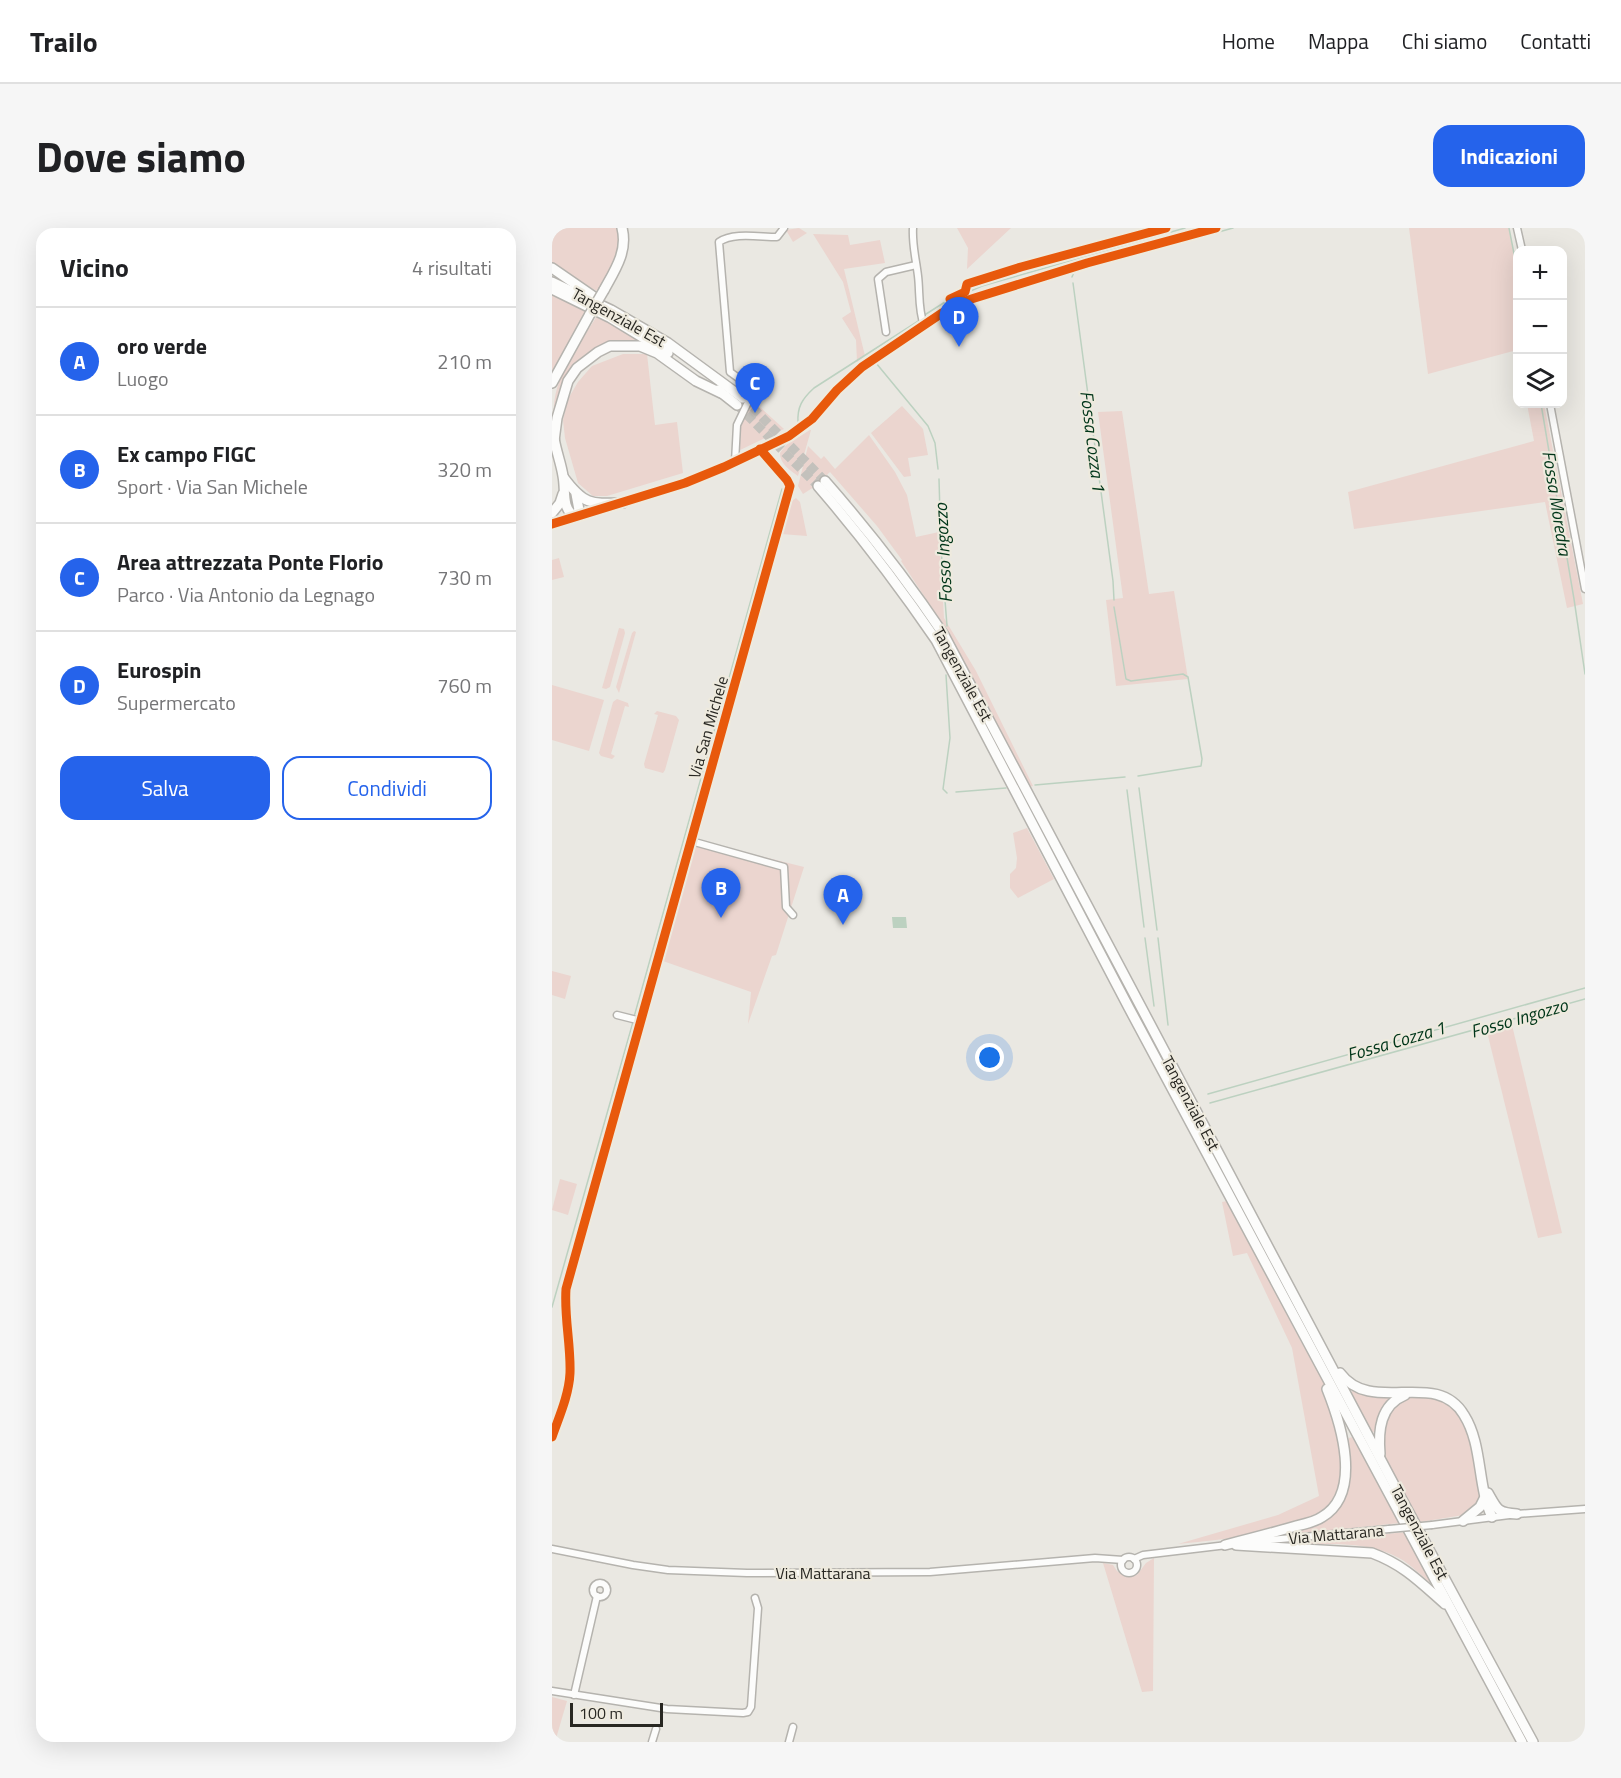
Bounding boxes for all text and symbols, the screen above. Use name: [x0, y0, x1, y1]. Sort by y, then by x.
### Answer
text: Trailo: [30, 20, 98, 63]
text: Home: [1222, 25, 1275, 57]
text: Mappa: [1308, 25, 1369, 57]
text: Chi siamo: [1402, 25, 1487, 57]
text: Contatti: [1520, 25, 1591, 57]
text: Dove siamo: [36, 124, 246, 188]
button: Indicazioni: [1433, 125, 1585, 187]
map controls: [1513, 246, 1567, 408]
button: +: [1513, 246, 1567, 300]
text: Vicino: [60, 248, 129, 287]
text: 4 risultati: [412, 252, 492, 283]
street label: Tangenziale Est: [567, 281, 671, 353]
pin: D: [940, 298, 978, 347]
button: −: [1513, 300, 1567, 354]
text: oro verde: [117, 329, 207, 363]
text: A: [73, 346, 86, 377]
text: 210 m: [437, 346, 492, 377]
button: layers: [1513, 354, 1567, 408]
text: Luogo: [117, 363, 169, 394]
pin: C: [736, 364, 774, 413]
water label: Fossa Cozza 1: [1073, 389, 1113, 493]
text: Ex campo FIGC: [117, 437, 256, 471]
water label: Fossa Moredra: [1535, 449, 1579, 558]
text: B: [73, 454, 86, 485]
text: 320 m: [437, 454, 492, 485]
text: Sport · Via San Michele: [117, 471, 308, 502]
water label: Fosso Ingozzo: [927, 501, 959, 604]
text: Area attrezzata Ponte Florio: [117, 545, 384, 579]
text: C: [74, 562, 85, 593]
text: 730 m: [437, 562, 492, 593]
text: Parco · Via Antonio da Legnago: [117, 579, 375, 610]
street label: Tangenziale Est: [927, 622, 999, 726]
text: Eurospin: [117, 653, 201, 687]
text: D: [73, 670, 86, 701]
text: 760 m: [437, 670, 492, 701]
street label: Via San Michele: [682, 673, 734, 781]
text: Supermercato: [117, 687, 236, 718]
button: Salva: [60, 756, 270, 820]
button: Condividi: [282, 756, 492, 820]
pin: B: [702, 868, 740, 918]
pin: A: [824, 876, 862, 925]
water label: Fosso Ingozzo: [1467, 991, 1572, 1045]
water label: Fossa Cozza 1: [1344, 1014, 1448, 1068]
your location: [975, 1043, 1004, 1072]
street label: Tangenziale Est: [1156, 1051, 1226, 1155]
street label: Tangenziale Est: [1385, 1480, 1455, 1584]
street label: Via Mattarana: [1288, 1518, 1384, 1550]
street label: Via Mattarana: [775, 1561, 871, 1585]
scale bar: [570, 1700, 663, 1728]
text: 100 m: [579, 1701, 623, 1725]

